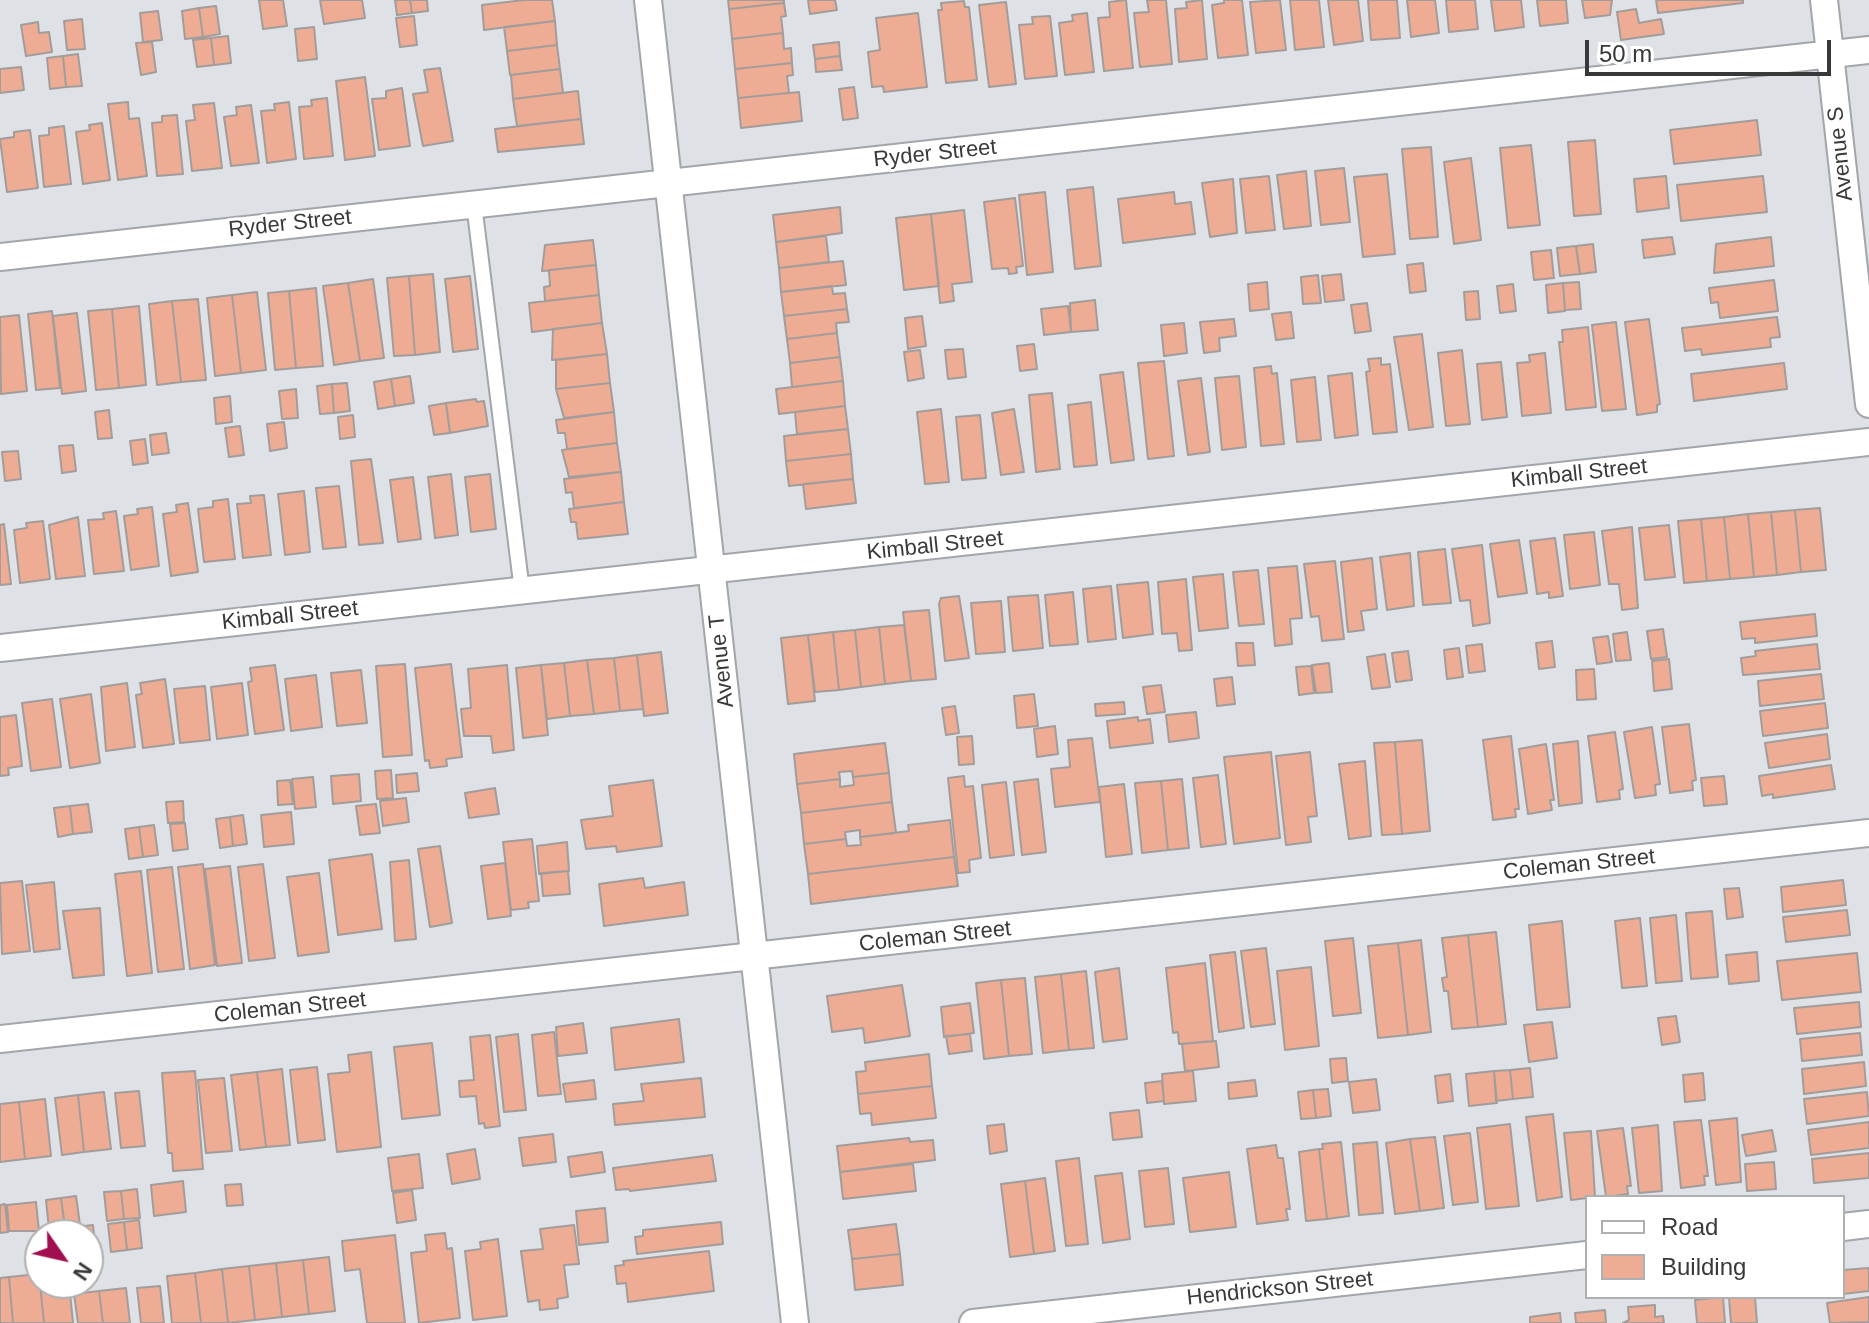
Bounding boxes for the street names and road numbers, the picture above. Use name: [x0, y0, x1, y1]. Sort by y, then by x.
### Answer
street label: Avenue S: [1823, 105, 1859, 203]
street label: Ryder Street: [872, 134, 998, 174]
street label: Ryder Street: [227, 204, 353, 244]
street label: Kimball Street: [1510, 454, 1648, 494]
street label: Kimball Street: [866, 526, 1004, 566]
street label: Kimball Street: [221, 596, 359, 636]
street label: Avenue T: [704, 613, 740, 709]
street label: Coleman Street: [1502, 844, 1656, 886]
street label: Coleman Street: [858, 916, 1012, 958]
street label: Coleman Street: [213, 987, 367, 1029]
street label: Hendrickson Street: [1186, 1266, 1374, 1312]

